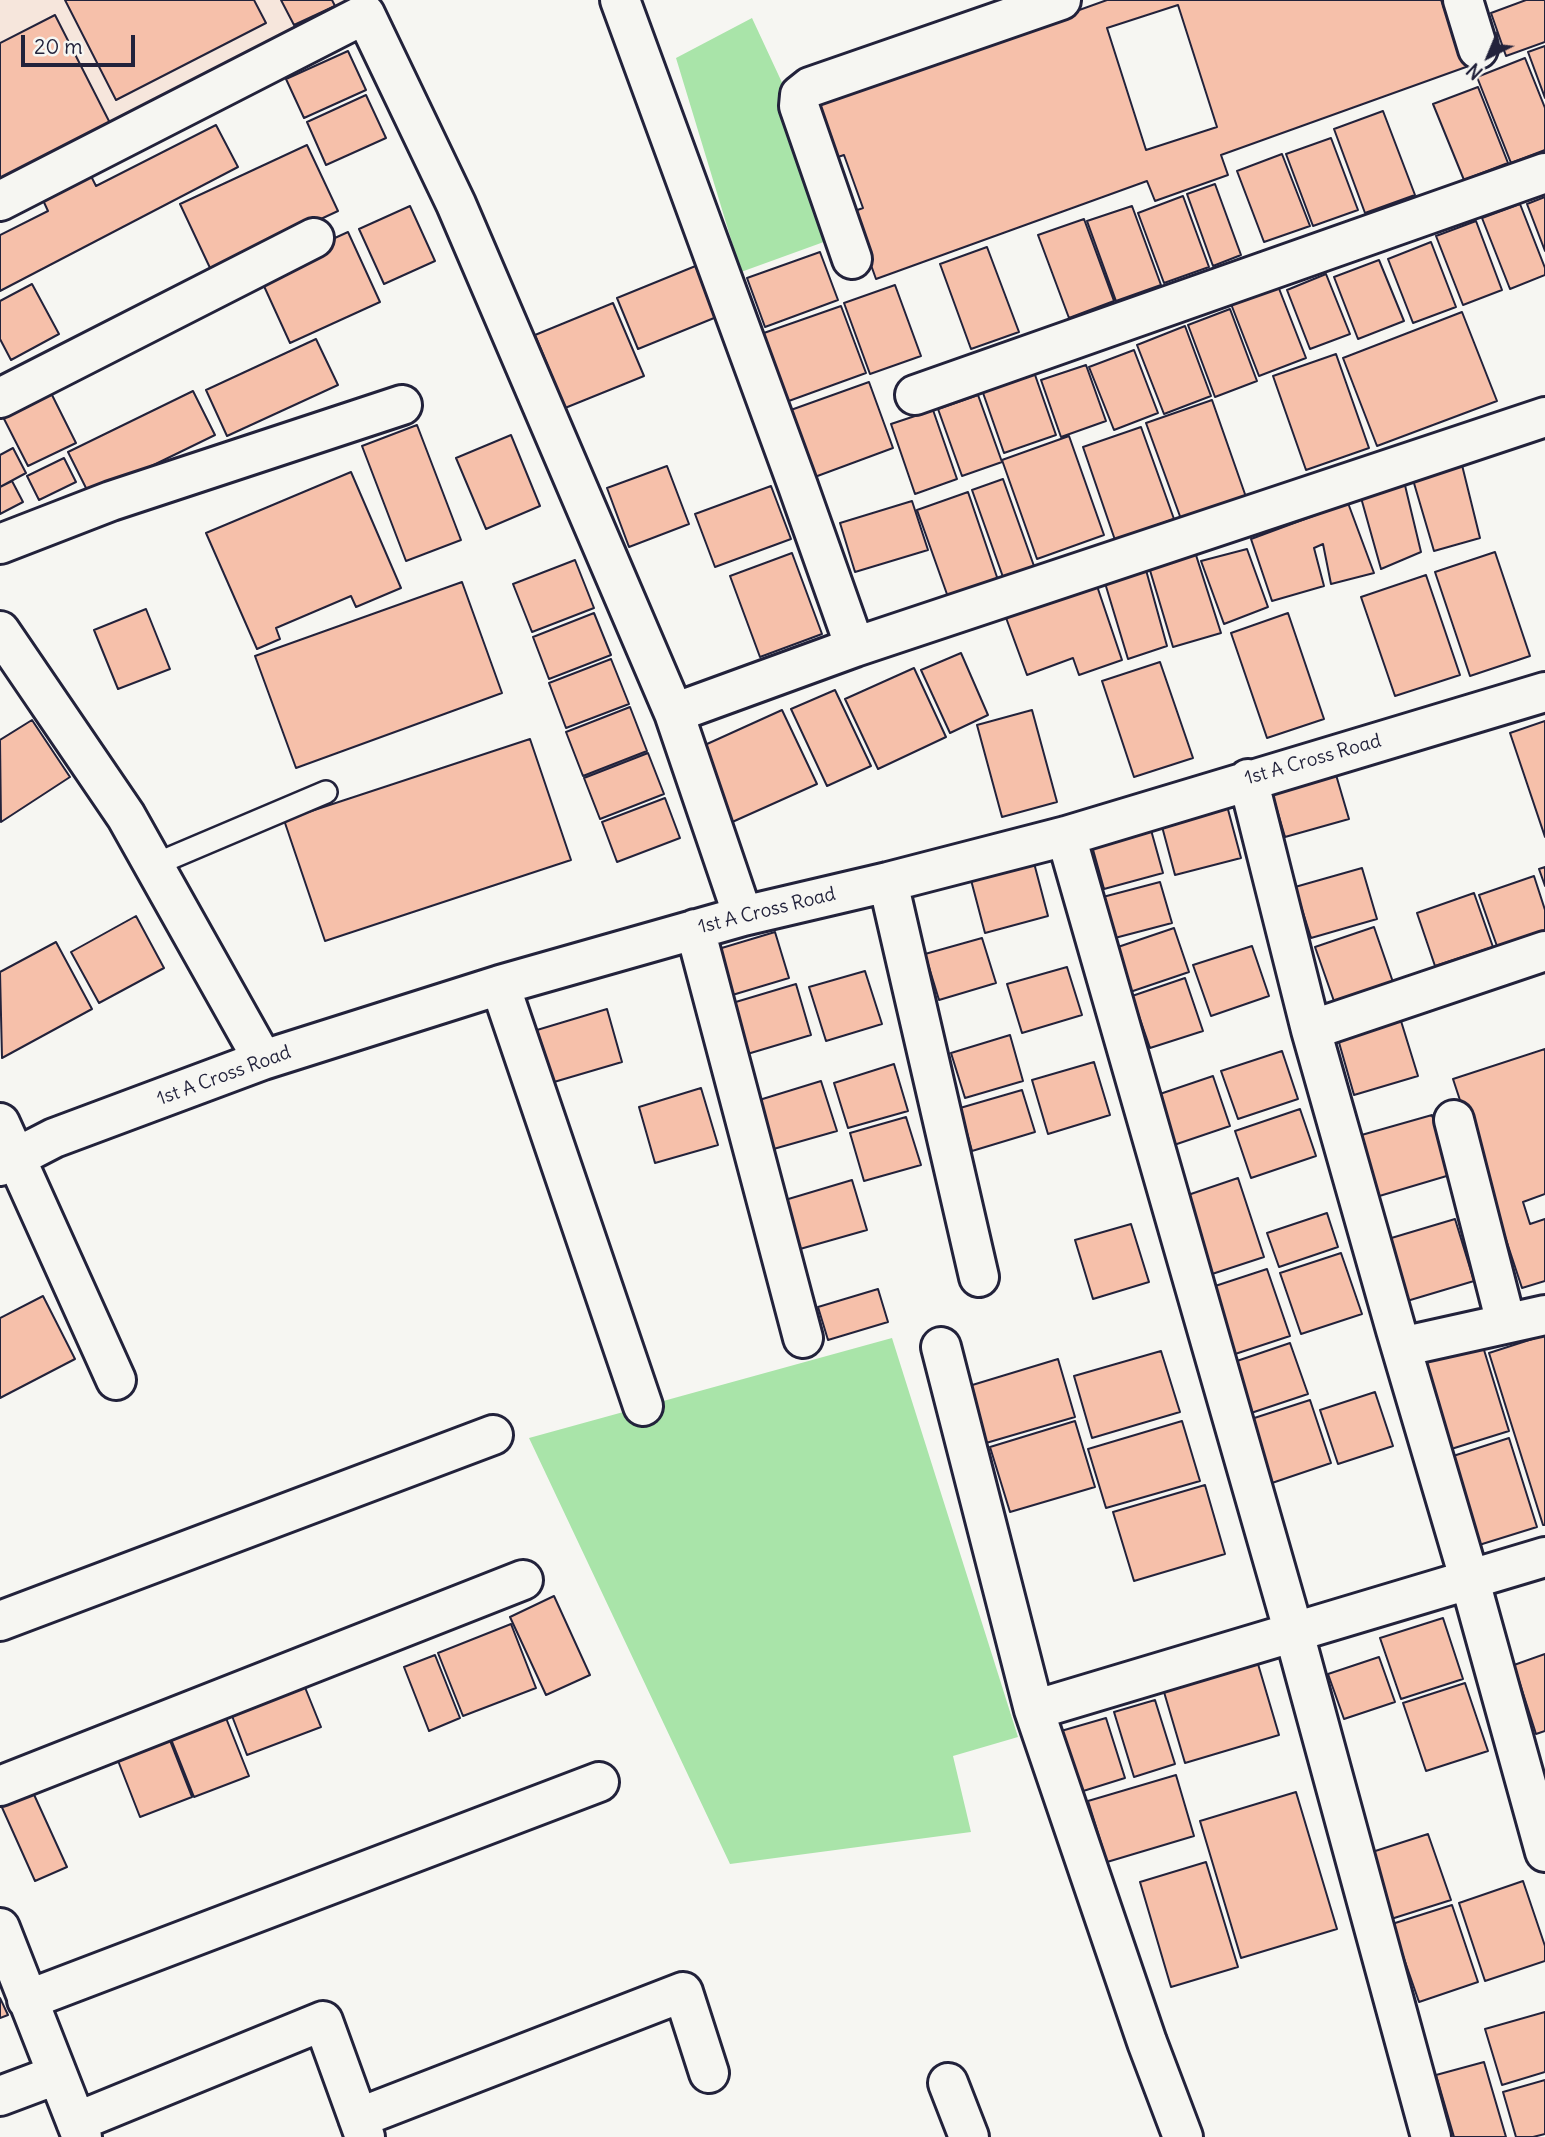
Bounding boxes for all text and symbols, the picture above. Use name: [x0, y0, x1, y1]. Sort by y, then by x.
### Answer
scale bar: [24, 21, 138, 65]
north arrow: [1454, 21, 1524, 91]
text: 20 m: [34, 33, 83, 60]
text: N: [1462, 58, 1488, 85]
street label: 1st A Cross Road: [1242, 730, 1384, 790]
street label: 1st A Cross Road: [696, 883, 838, 939]
street label: 1st A Cross Road: [154, 1041, 294, 1111]

